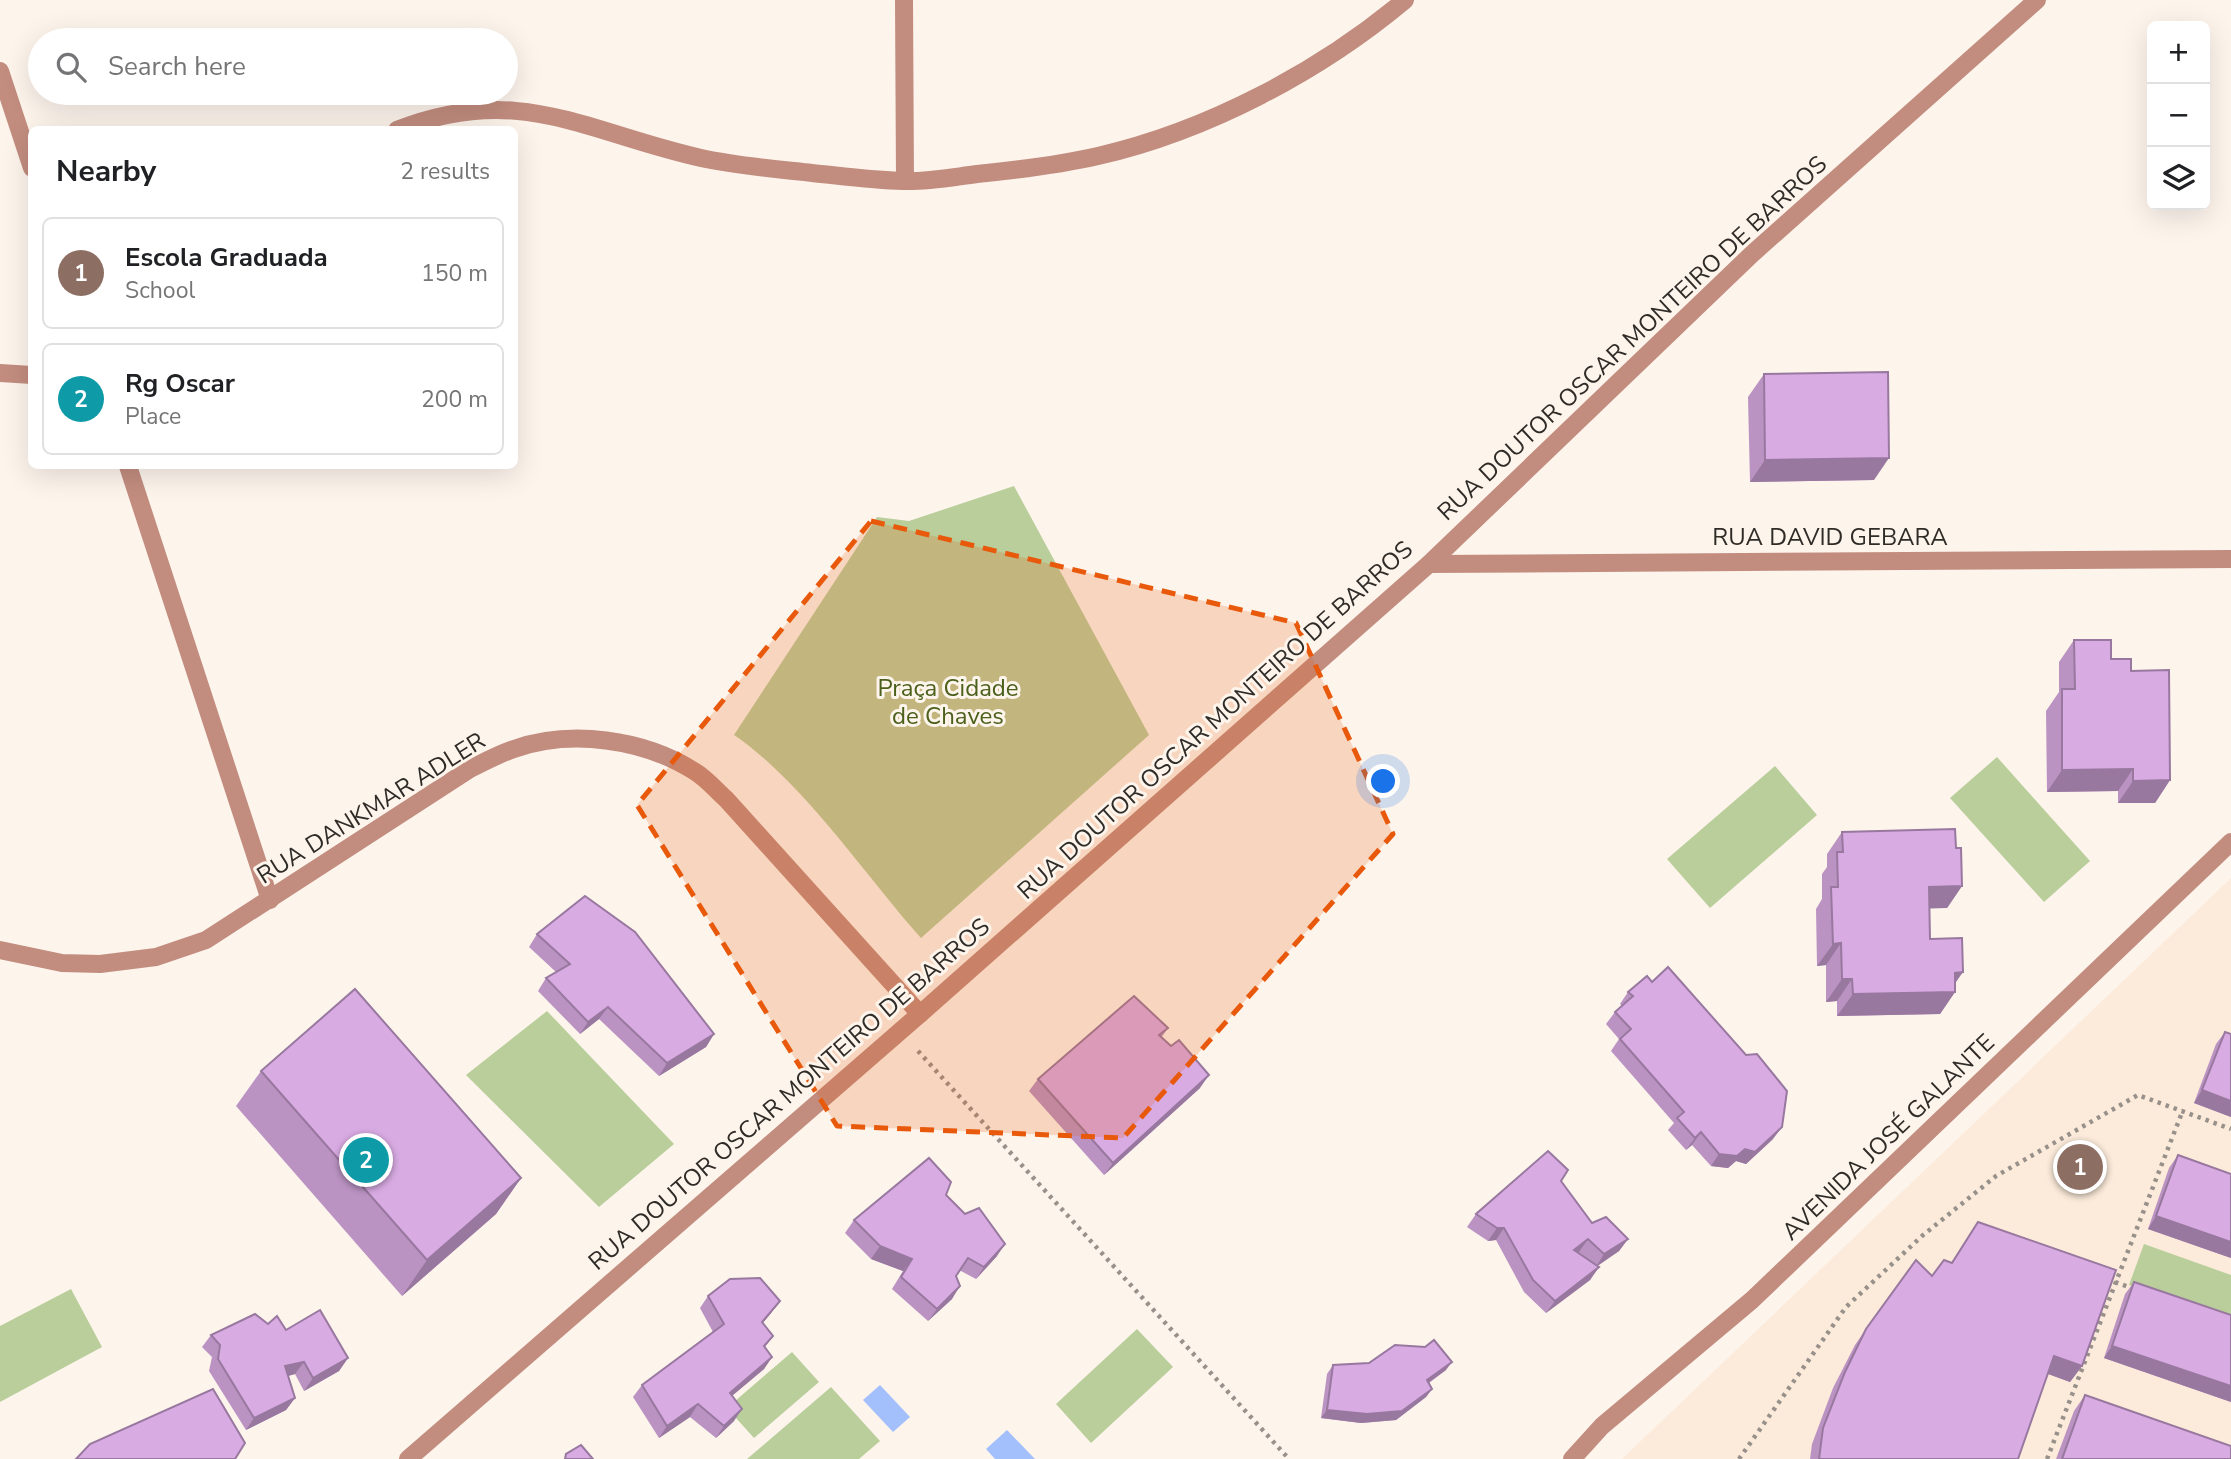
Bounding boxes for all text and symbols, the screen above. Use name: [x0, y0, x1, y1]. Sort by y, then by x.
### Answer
map controls: [2147, 21, 2210, 210]
button: +: [2147, 21, 2210, 84]
search box: [28, 28, 518, 105]
icon: search: [52, 48, 90, 86]
text: Search here: [108, 49, 246, 84]
button: −: [2147, 84, 2210, 147]
button: layers: [2147, 147, 2210, 210]
street label: RUA DOUTOR OSCAR MONTEIRO DE BARROS: [1430, 148, 1834, 528]
text: Nearby: [56, 151, 156, 192]
text: 2 results: [400, 156, 490, 187]
text: Escola Graduada: [125, 240, 328, 275]
text: 1: [74, 258, 88, 289]
text: 150 m: [421, 258, 488, 289]
text: School: [125, 275, 195, 306]
text: Rg Oscar: [125, 366, 235, 401]
text: 2: [74, 384, 88, 415]
text: 200 m: [421, 384, 488, 415]
text: Place: [125, 401, 181, 432]
street label: RUA DAVID GEBARA: [1712, 521, 1948, 553]
street label: RUA DOUTOR OSCAR MONTEIRO DE BARROS: [1010, 534, 1420, 906]
park label: Praça Cidade de Chaves: [877, 672, 1019, 732]
street label: RUA DANKMAR ADLER: [251, 725, 491, 891]
your location: [1366, 764, 1400, 798]
street label: RUA DOUTOR OSCAR MONTEIRO DE BARROS: [582, 911, 996, 1277]
street label: AVENIDA JOSÉ GALANTE: [1775, 1027, 2001, 1247]
pin: 2: [343, 1134, 389, 1186]
pin: 1: [2057, 1141, 2103, 1193]

